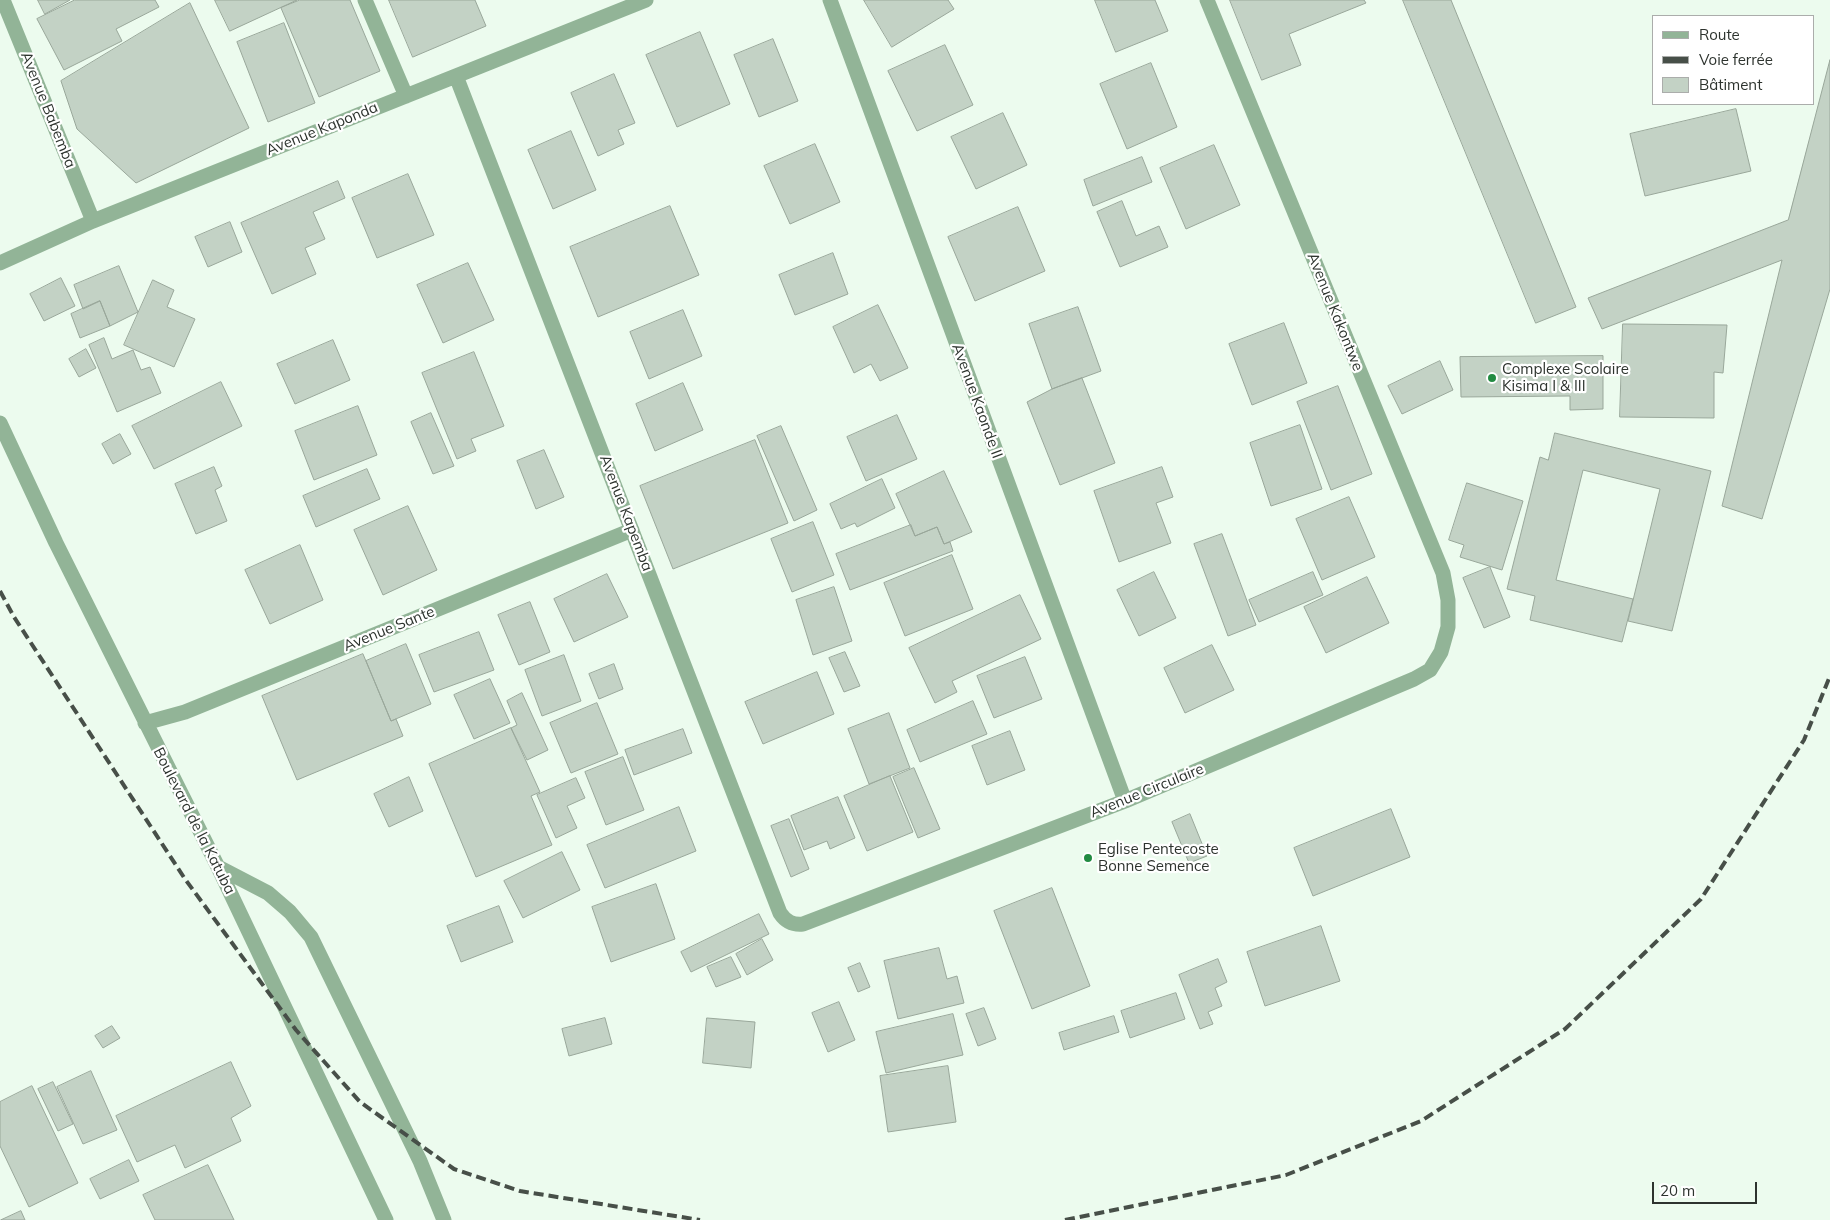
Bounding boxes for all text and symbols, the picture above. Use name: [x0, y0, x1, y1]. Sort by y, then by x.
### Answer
legend: [1652, 15, 1815, 105]
text: Route: [1699, 25, 1740, 44]
street label: Avenue Babemba: [16, 49, 80, 171]
text: Voie ferrée: [1699, 50, 1773, 69]
text: Bâtiment: [1699, 75, 1762, 94]
street label: Avenue Kaponda: [263, 98, 381, 160]
street label: Avenue Kakontwe: [1303, 250, 1367, 374]
street label: Avenue Kaonde II: [948, 341, 1006, 461]
place label: Complexe Scolaire Kisima I & III: [1502, 360, 1629, 395]
marker: Complexe Scolaire Kisima I & III: [1486, 372, 1498, 384]
street label: Avenue Kapemba: [596, 452, 656, 574]
street label: Avenue Sante: [341, 603, 437, 655]
street label: Boulevard de la Katuba: [149, 745, 239, 897]
street label: Avenue Circulaire: [1088, 760, 1206, 822]
place label: Eglise Pentecoste Bonne Semence: [1098, 840, 1219, 875]
marker: Eglise Pentecoste Bonne Semence: [1082, 852, 1094, 864]
scale bar: [1655, 1172, 1760, 1204]
text: 20 m: [1660, 1181, 1695, 1200]

